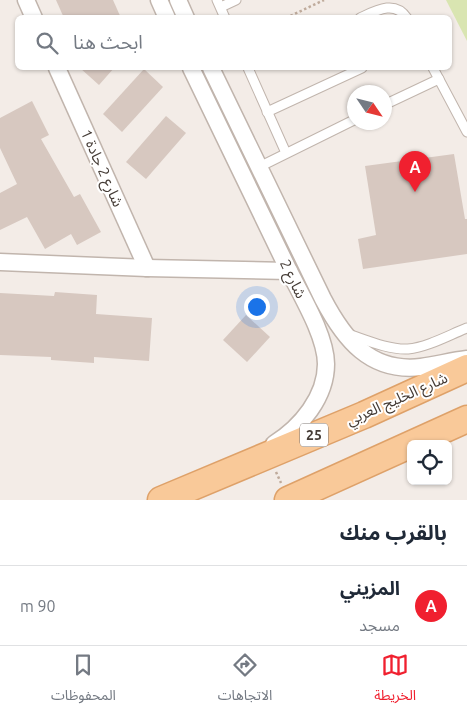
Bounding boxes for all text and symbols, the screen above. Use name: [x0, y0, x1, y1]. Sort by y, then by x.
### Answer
search box: [15, 15, 452, 70]
icon: search: [33, 29, 61, 57]
text: ابحث هنا: [73, 31, 143, 53]
north arrow: [347, 85, 392, 130]
street label: شارع 2 جادة 1: [74, 126, 127, 211]
pin: A: [399, 151, 431, 192]
street label: شارع 2: [273, 257, 310, 303]
your location: [244, 294, 270, 320]
street label: شارع الخليج العربي: [344, 369, 452, 432]
road number: 25: [300, 424, 328, 446]
map controls: [407, 440, 452, 485]
button: locate: [407, 440, 452, 485]
text: بالقرب منك: [340, 520, 447, 544]
text: المزيني: [340, 577, 400, 599]
text: 90 m: [20, 597, 56, 615]
text: A: [425, 597, 437, 615]
text: مسجد: [359, 616, 400, 634]
tab: المحفوظات: [51, 651, 116, 710]
tab: الاتجاهات: [218, 651, 272, 710]
tab: الخريطة: [374, 651, 416, 710]

